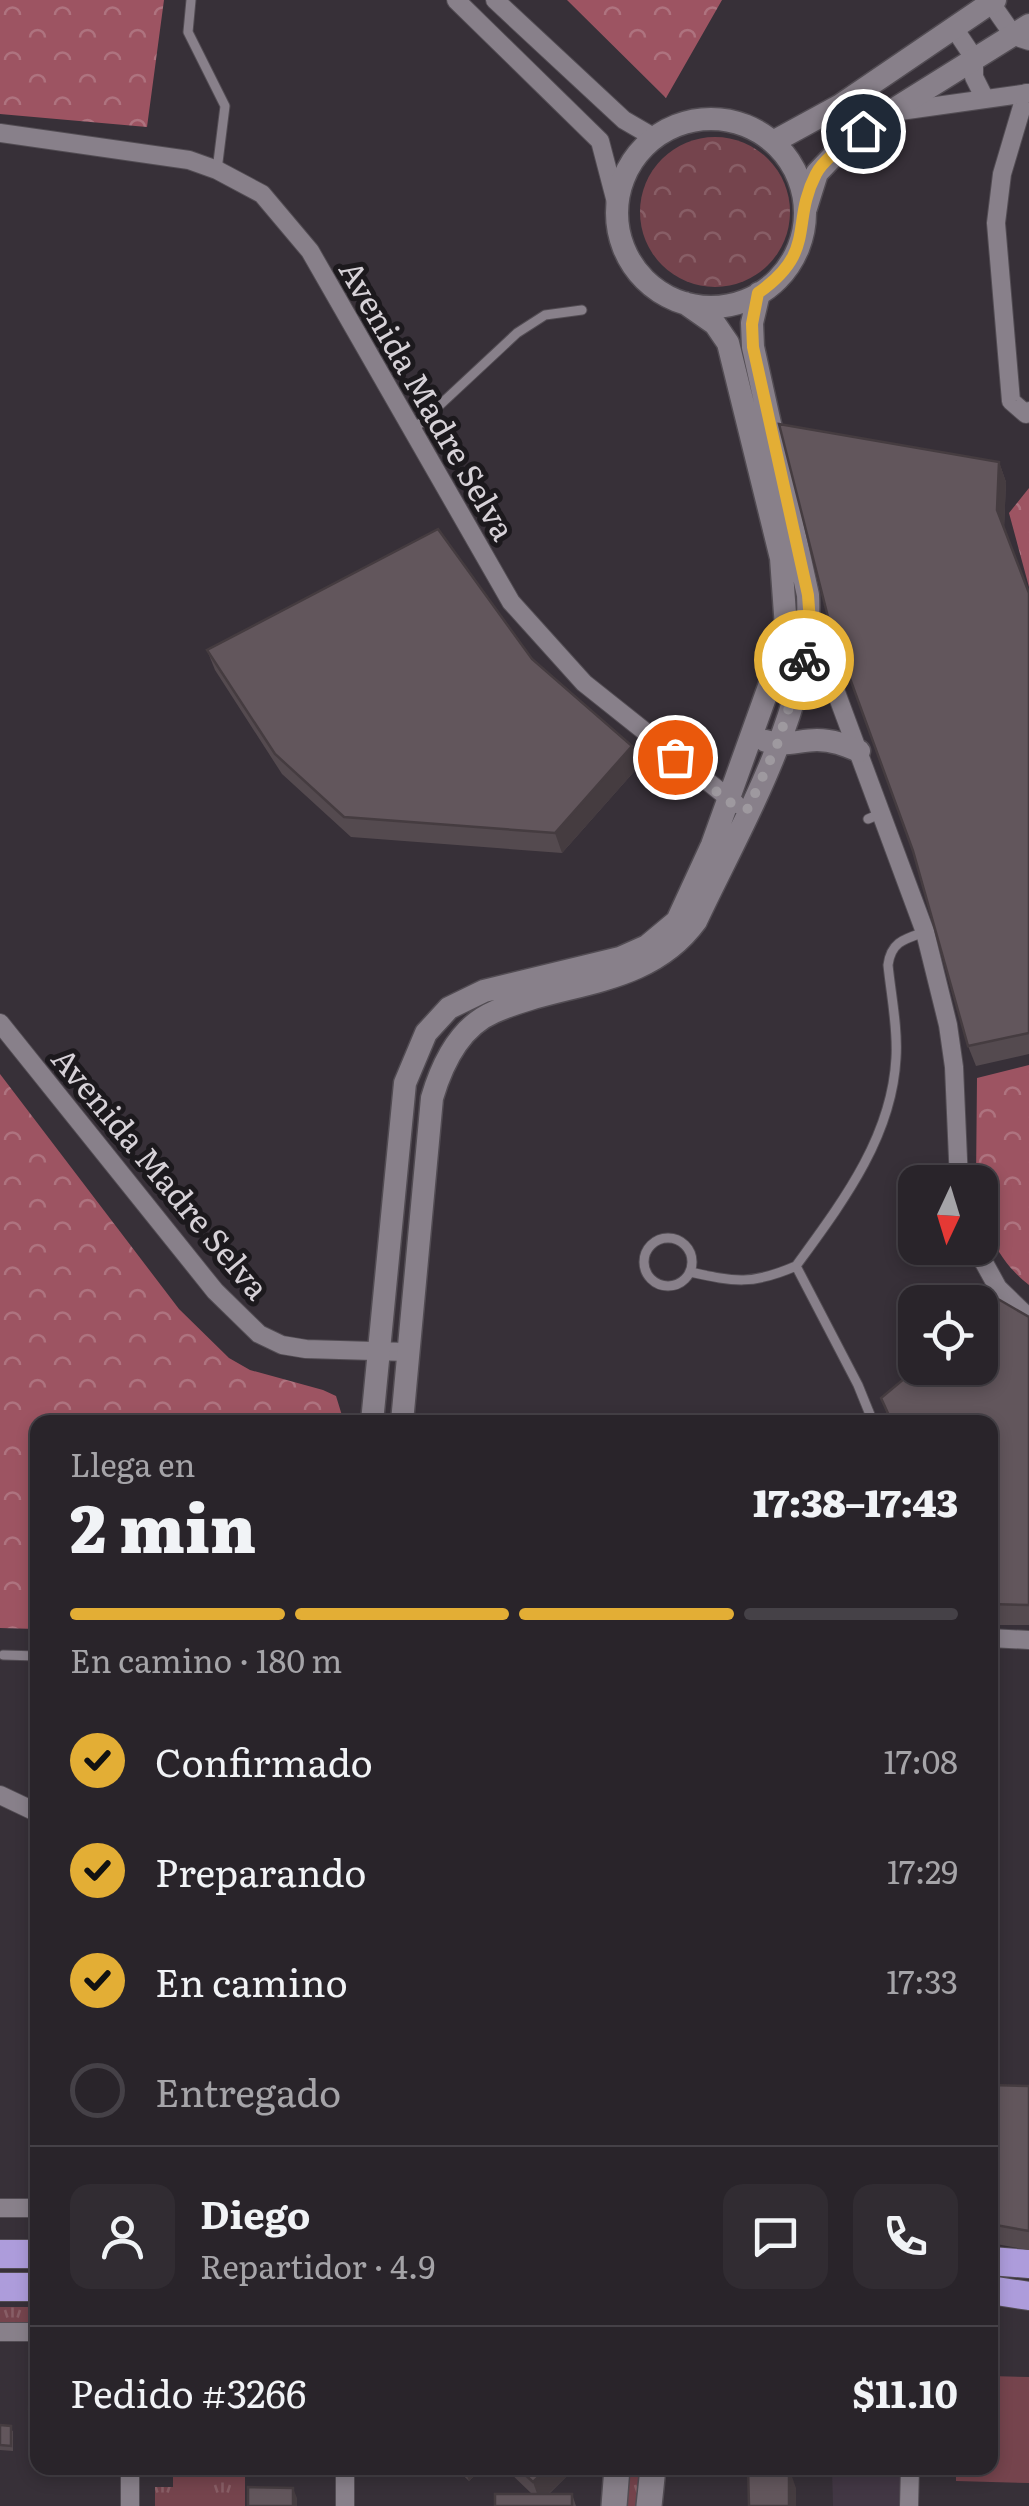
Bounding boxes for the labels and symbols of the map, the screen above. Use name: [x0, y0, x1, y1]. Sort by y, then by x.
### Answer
pin: [821, 89, 906, 174]
street label: Avenida Madre Selva: [329, 250, 529, 549]
courier: [754, 610, 854, 710]
pin: [633, 715, 718, 800]
street label: Avenida Madre Selva: [42, 1035, 283, 1309]
north arrow: [898, 1165, 998, 1265]

